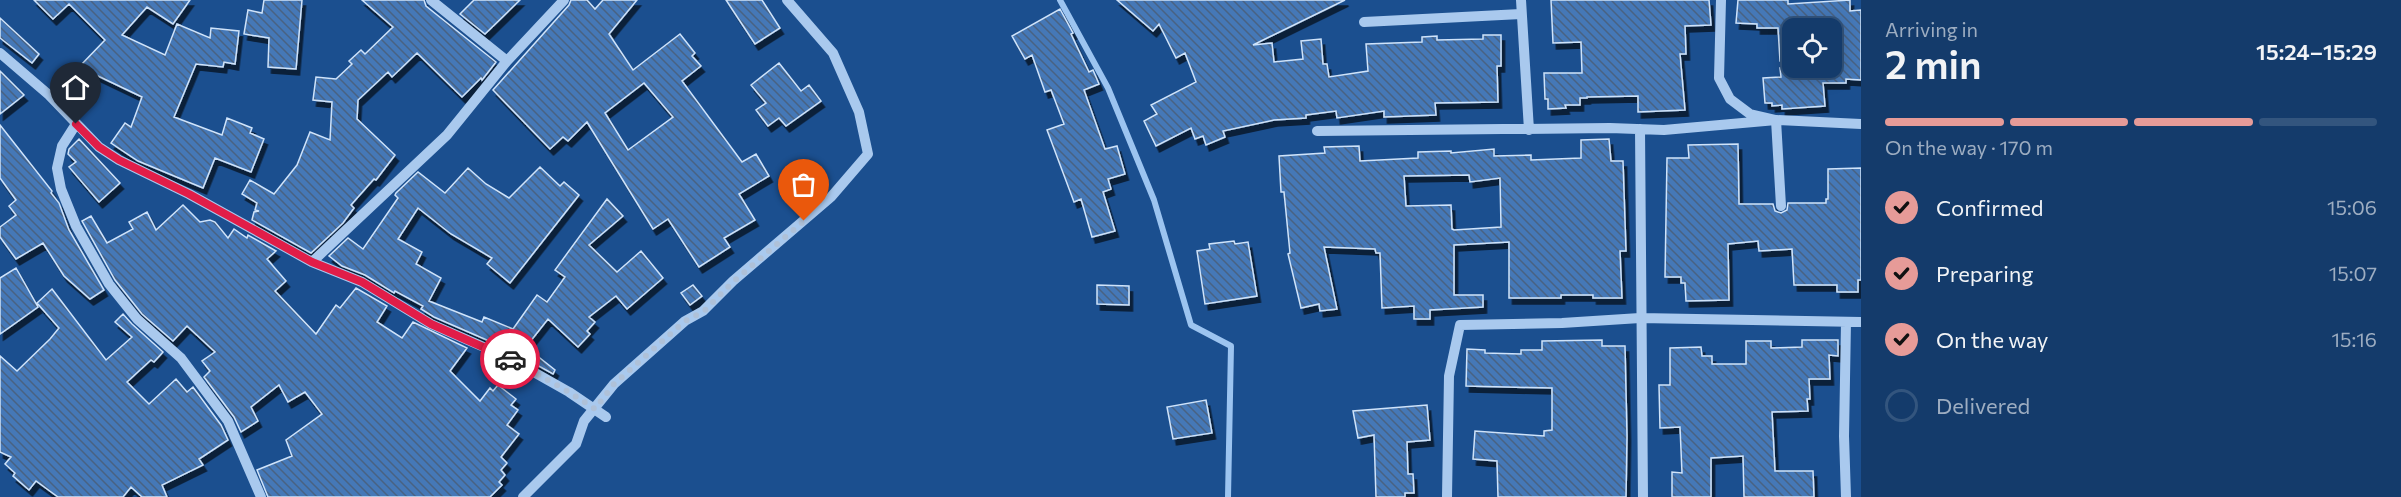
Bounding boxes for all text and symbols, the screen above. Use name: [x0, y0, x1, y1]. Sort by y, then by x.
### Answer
text: Arriving in: [1885, 17, 1978, 41]
map controls: [1782, 18, 1842, 78]
button: locate: [1782, 18, 1842, 78]
text: 15:24–15:29: [2256, 38, 2377, 65]
text: 2 min: [1885, 39, 1982, 87]
pin: [50, 62, 101, 124]
icon: home: [59, 71, 92, 104]
text: On the way · 170 m: [1885, 135, 2053, 159]
pin: [778, 159, 829, 221]
icon: bag: [787, 168, 820, 201]
icon: check: [1885, 191, 1918, 224]
text: Confirmed: [1936, 194, 2043, 221]
text: 15:06: [2327, 195, 2377, 219]
icon: check: [1885, 257, 1918, 290]
text: Preparing: [1936, 260, 2033, 287]
text: 15:07: [2329, 261, 2377, 285]
icon: check: [1885, 323, 1918, 356]
text: On the way: [1936, 326, 2048, 353]
text: 15:16: [2332, 327, 2377, 351]
courier: [480, 329, 540, 389]
icon: car: [494, 343, 527, 376]
text: Delivered: [1936, 392, 2030, 419]

